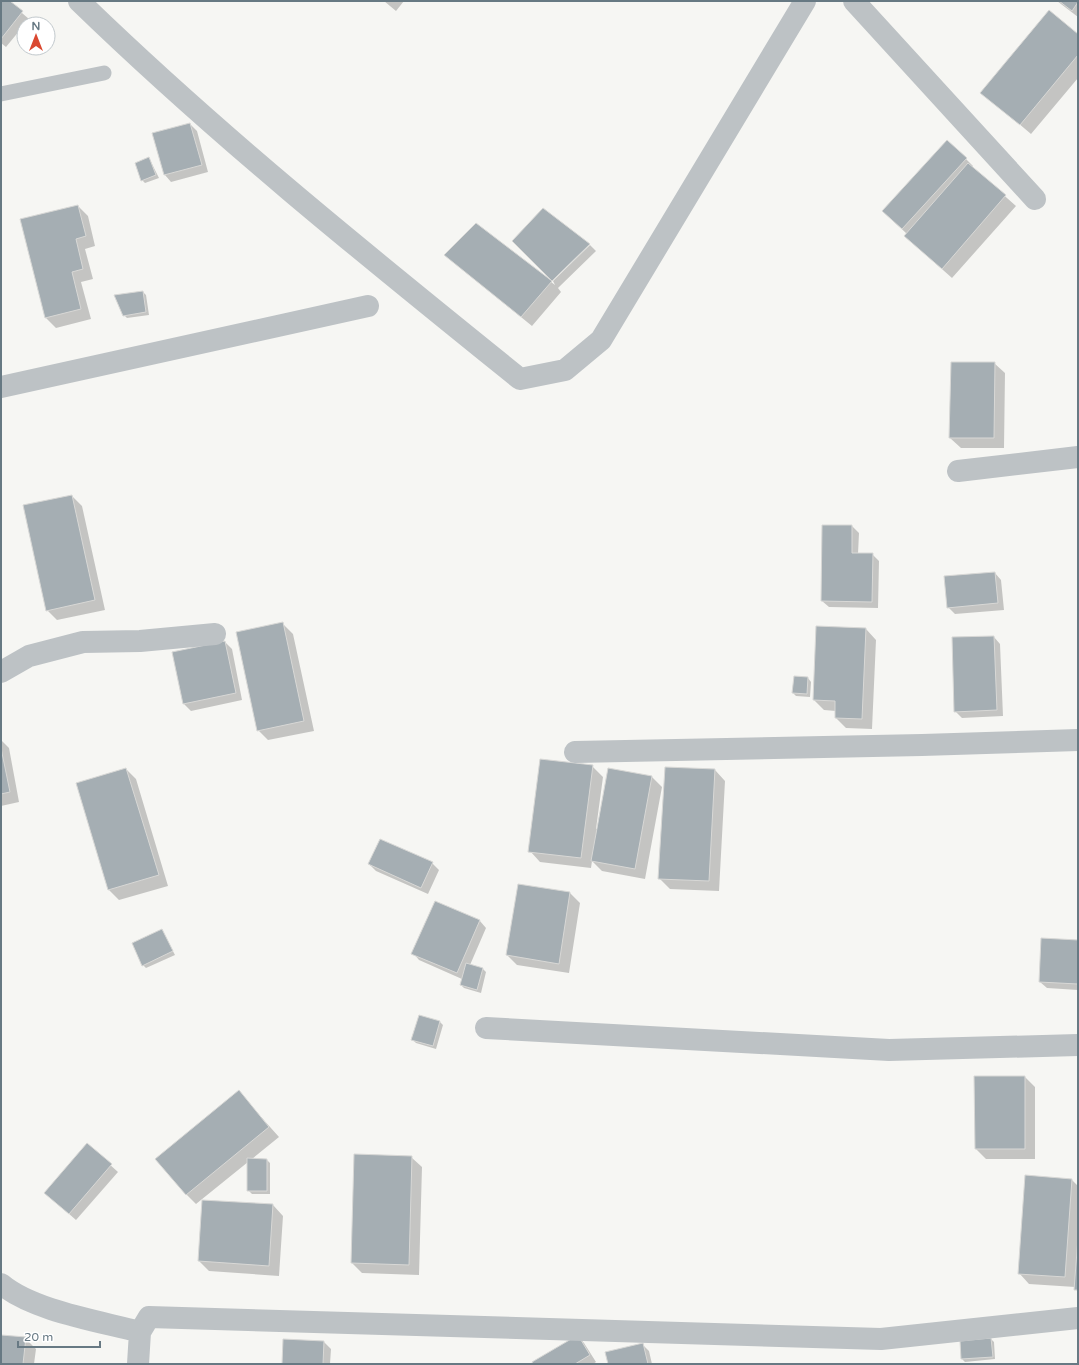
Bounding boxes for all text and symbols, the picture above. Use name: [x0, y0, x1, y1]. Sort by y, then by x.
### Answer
north arrow: [16, 16, 56, 56]
text: N: [32, 20, 40, 33]
scale bar: [18, 1323, 100, 1349]
text: 20 m: [24, 1330, 53, 1344]

